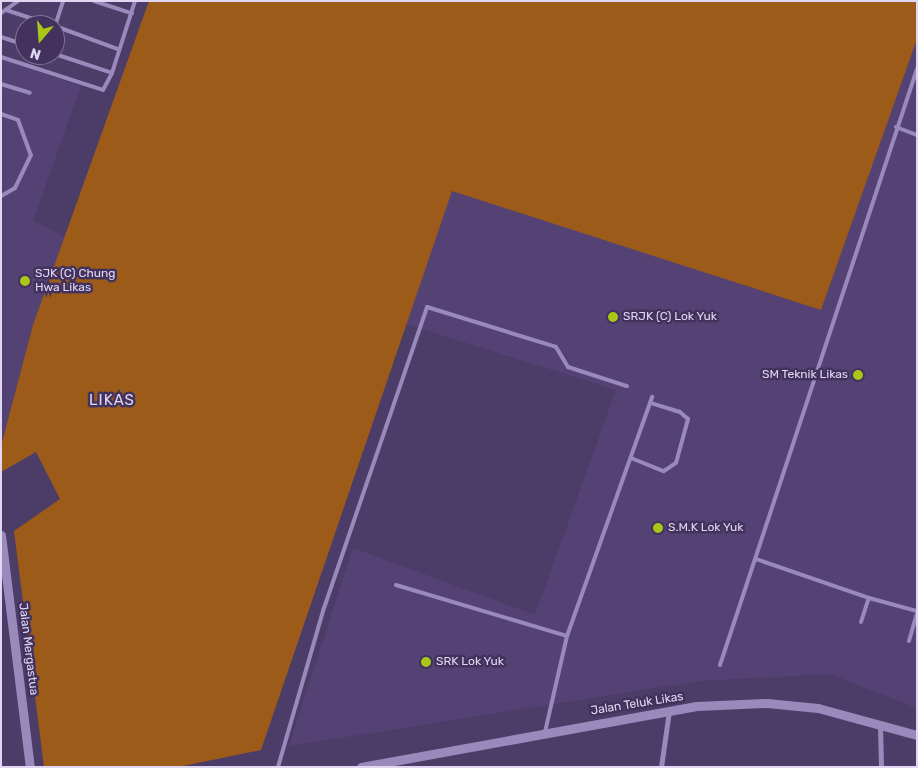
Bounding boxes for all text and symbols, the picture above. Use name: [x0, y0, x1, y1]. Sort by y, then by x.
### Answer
north arrow: [15, 15, 65, 65]
text: N: [28, 44, 43, 63]
place label: SJK (C) Chung Hwa Likas: [35, 267, 116, 295]
marker: SJK (C) Chung Hwa Likas: [19, 275, 31, 287]
place label: SRJK (C) Lok Yuk: [623, 310, 717, 324]
marker: SRJK (C) Lok Yuk: [607, 311, 619, 323]
place label: SM Teknik Likas: [762, 368, 848, 382]
marker: SM Teknik Likas: [852, 369, 864, 381]
district label: LIKAS: [88, 392, 136, 410]
place label: S.M.K Lok Yuk: [668, 521, 744, 535]
marker: S.M.K Lok Yuk: [652, 522, 664, 534]
street label: Jalan Mergastua: [15, 602, 41, 696]
place label: SRK Lok Yuk: [436, 655, 505, 669]
marker: SRK Lok Yuk: [420, 656, 432, 668]
street label: Jalan Teluk Likas: [589, 690, 685, 718]

